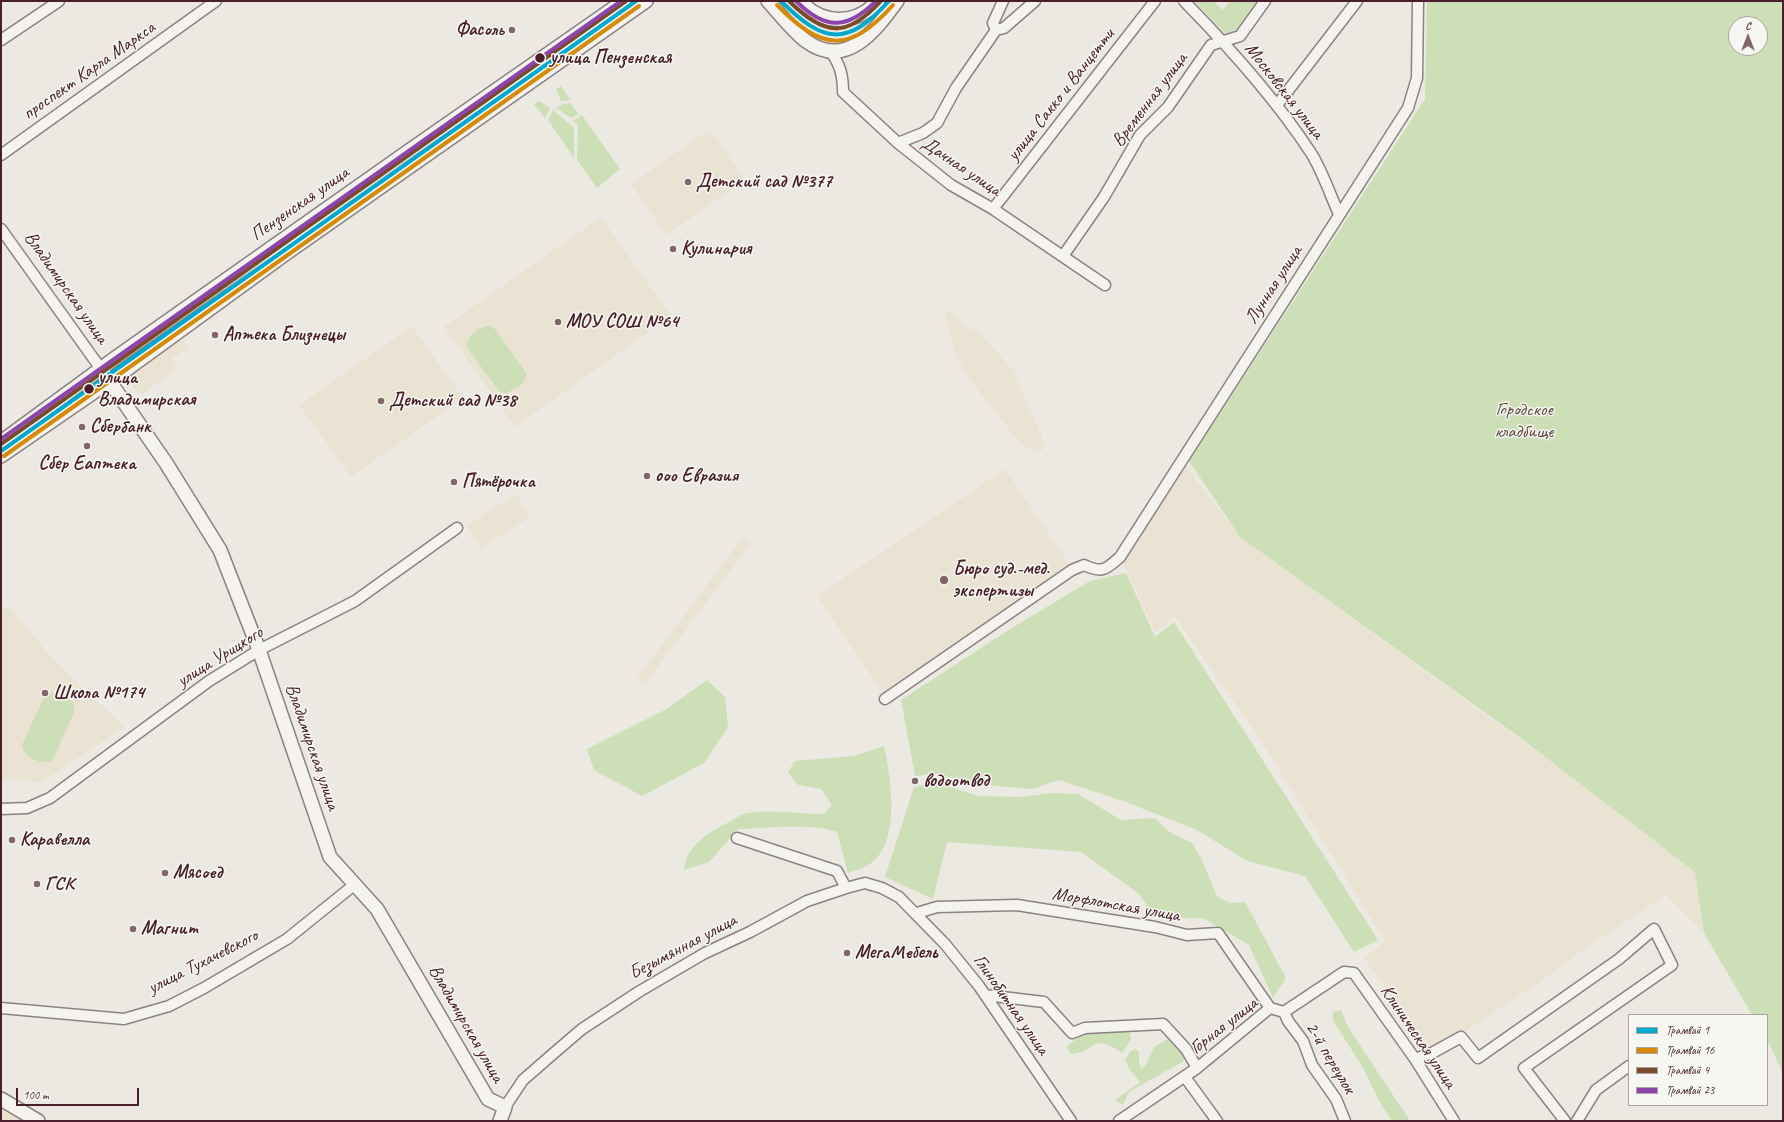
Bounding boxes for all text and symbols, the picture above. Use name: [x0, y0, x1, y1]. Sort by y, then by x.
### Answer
north arrow: [1728, 16, 1768, 56]
street label: проспект Карла Маркса: [18, 17, 160, 125]
text: С: [1745, 18, 1751, 32]
place label: Фасоль: [456, 19, 504, 41]
street label: улица Сакко и Ванцетти: [1002, 24, 1120, 166]
marker: Фасоль: [507, 25, 517, 35]
street label: Московская улица: [1239, 38, 1329, 144]
place label: улица Пензенская: [550, 47, 672, 69]
street label: Временная улица: [1107, 48, 1193, 152]
marker: улица Пензенская: [533, 51, 547, 65]
street label: Дачная улица: [917, 132, 1005, 202]
street label: Пензенская улица: [246, 162, 354, 246]
place label: Детский сад №377: [696, 171, 832, 193]
marker: Детский сад №377: [683, 177, 693, 187]
street label: Владимирская улица: [19, 227, 113, 349]
place label: Кулинария: [681, 238, 751, 260]
street label: Лунная улица: [1240, 242, 1308, 328]
marker: Кулинария: [668, 244, 678, 254]
place label: МОУ СОШ №64: [566, 311, 678, 333]
marker: МОУ СОШ №64: [553, 317, 563, 327]
place label: Аптека Близнецы: [223, 324, 345, 346]
marker: Аптека Близнецы: [210, 330, 220, 340]
place label: улица Владимирская: [98, 367, 196, 411]
marker: улица Владимирская: [82, 382, 96, 396]
place label: Детский сад №38: [389, 390, 517, 412]
marker: Детский сад №38: [376, 396, 386, 406]
park label: Городское кладбище: [1495, 399, 1553, 443]
place label: Сбербанк: [90, 416, 151, 438]
marker: Сбербанк: [77, 422, 87, 432]
marker: Сбер Еаптека: [82, 441, 92, 451]
place label: Сбер Еаптека: [38, 453, 136, 475]
place label: ооо Евразия: [655, 465, 738, 487]
place label: Пятёрочка: [462, 471, 535, 493]
marker: ооо Евразия: [642, 471, 652, 481]
marker: Пятёрочка: [449, 477, 459, 487]
place label: Бюро суд.-мед. экспертизы: [953, 558, 1050, 602]
marker: Бюро суд.-мед. экспертизы: [938, 574, 950, 586]
street label: улица Урицкого: [173, 622, 267, 692]
street label: Владимирская улица: [280, 681, 344, 813]
place label: Школа №174: [53, 682, 144, 704]
marker: Школа №174: [40, 688, 50, 698]
place label: водоотвод: [923, 770, 989, 792]
marker: водоотвод: [910, 776, 920, 786]
place label: Каравелла: [20, 829, 89, 851]
marker: Каравелла: [7, 835, 17, 845]
place label: Мясоед: [173, 862, 222, 884]
marker: Мясоед: [160, 868, 170, 878]
place label: ГСК: [45, 873, 74, 895]
marker: ГСК: [32, 879, 42, 889]
street label: Морфлотская улица: [1050, 883, 1182, 927]
street label: Безымянная улица: [625, 909, 741, 985]
place label: Магнит: [141, 918, 198, 940]
marker: Магнит: [128, 924, 138, 934]
street label: улица Тухачевского: [144, 924, 262, 1000]
place label: МегаМебель: [855, 942, 937, 964]
marker: МегаМебель: [842, 948, 852, 958]
street label: Глинобитная улица: [968, 950, 1054, 1060]
street label: Владимирская улица: [423, 961, 509, 1087]
street label: Клиническая улица: [1375, 981, 1461, 1093]
street label: Горная улица: [1185, 992, 1263, 1060]
legend: [1628, 1014, 1768, 1106]
street label: 2-й переулок: [1300, 1018, 1360, 1098]
text: Трамвай 1: [1666, 1022, 1709, 1038]
text: Трамвай 16: [1666, 1042, 1714, 1058]
text: Трамвай 4: [1666, 1062, 1709, 1078]
scale bar: [18, 1080, 141, 1106]
text: Трамвай 23: [1666, 1082, 1714, 1098]
text: 100 m: [23, 1087, 49, 1103]

